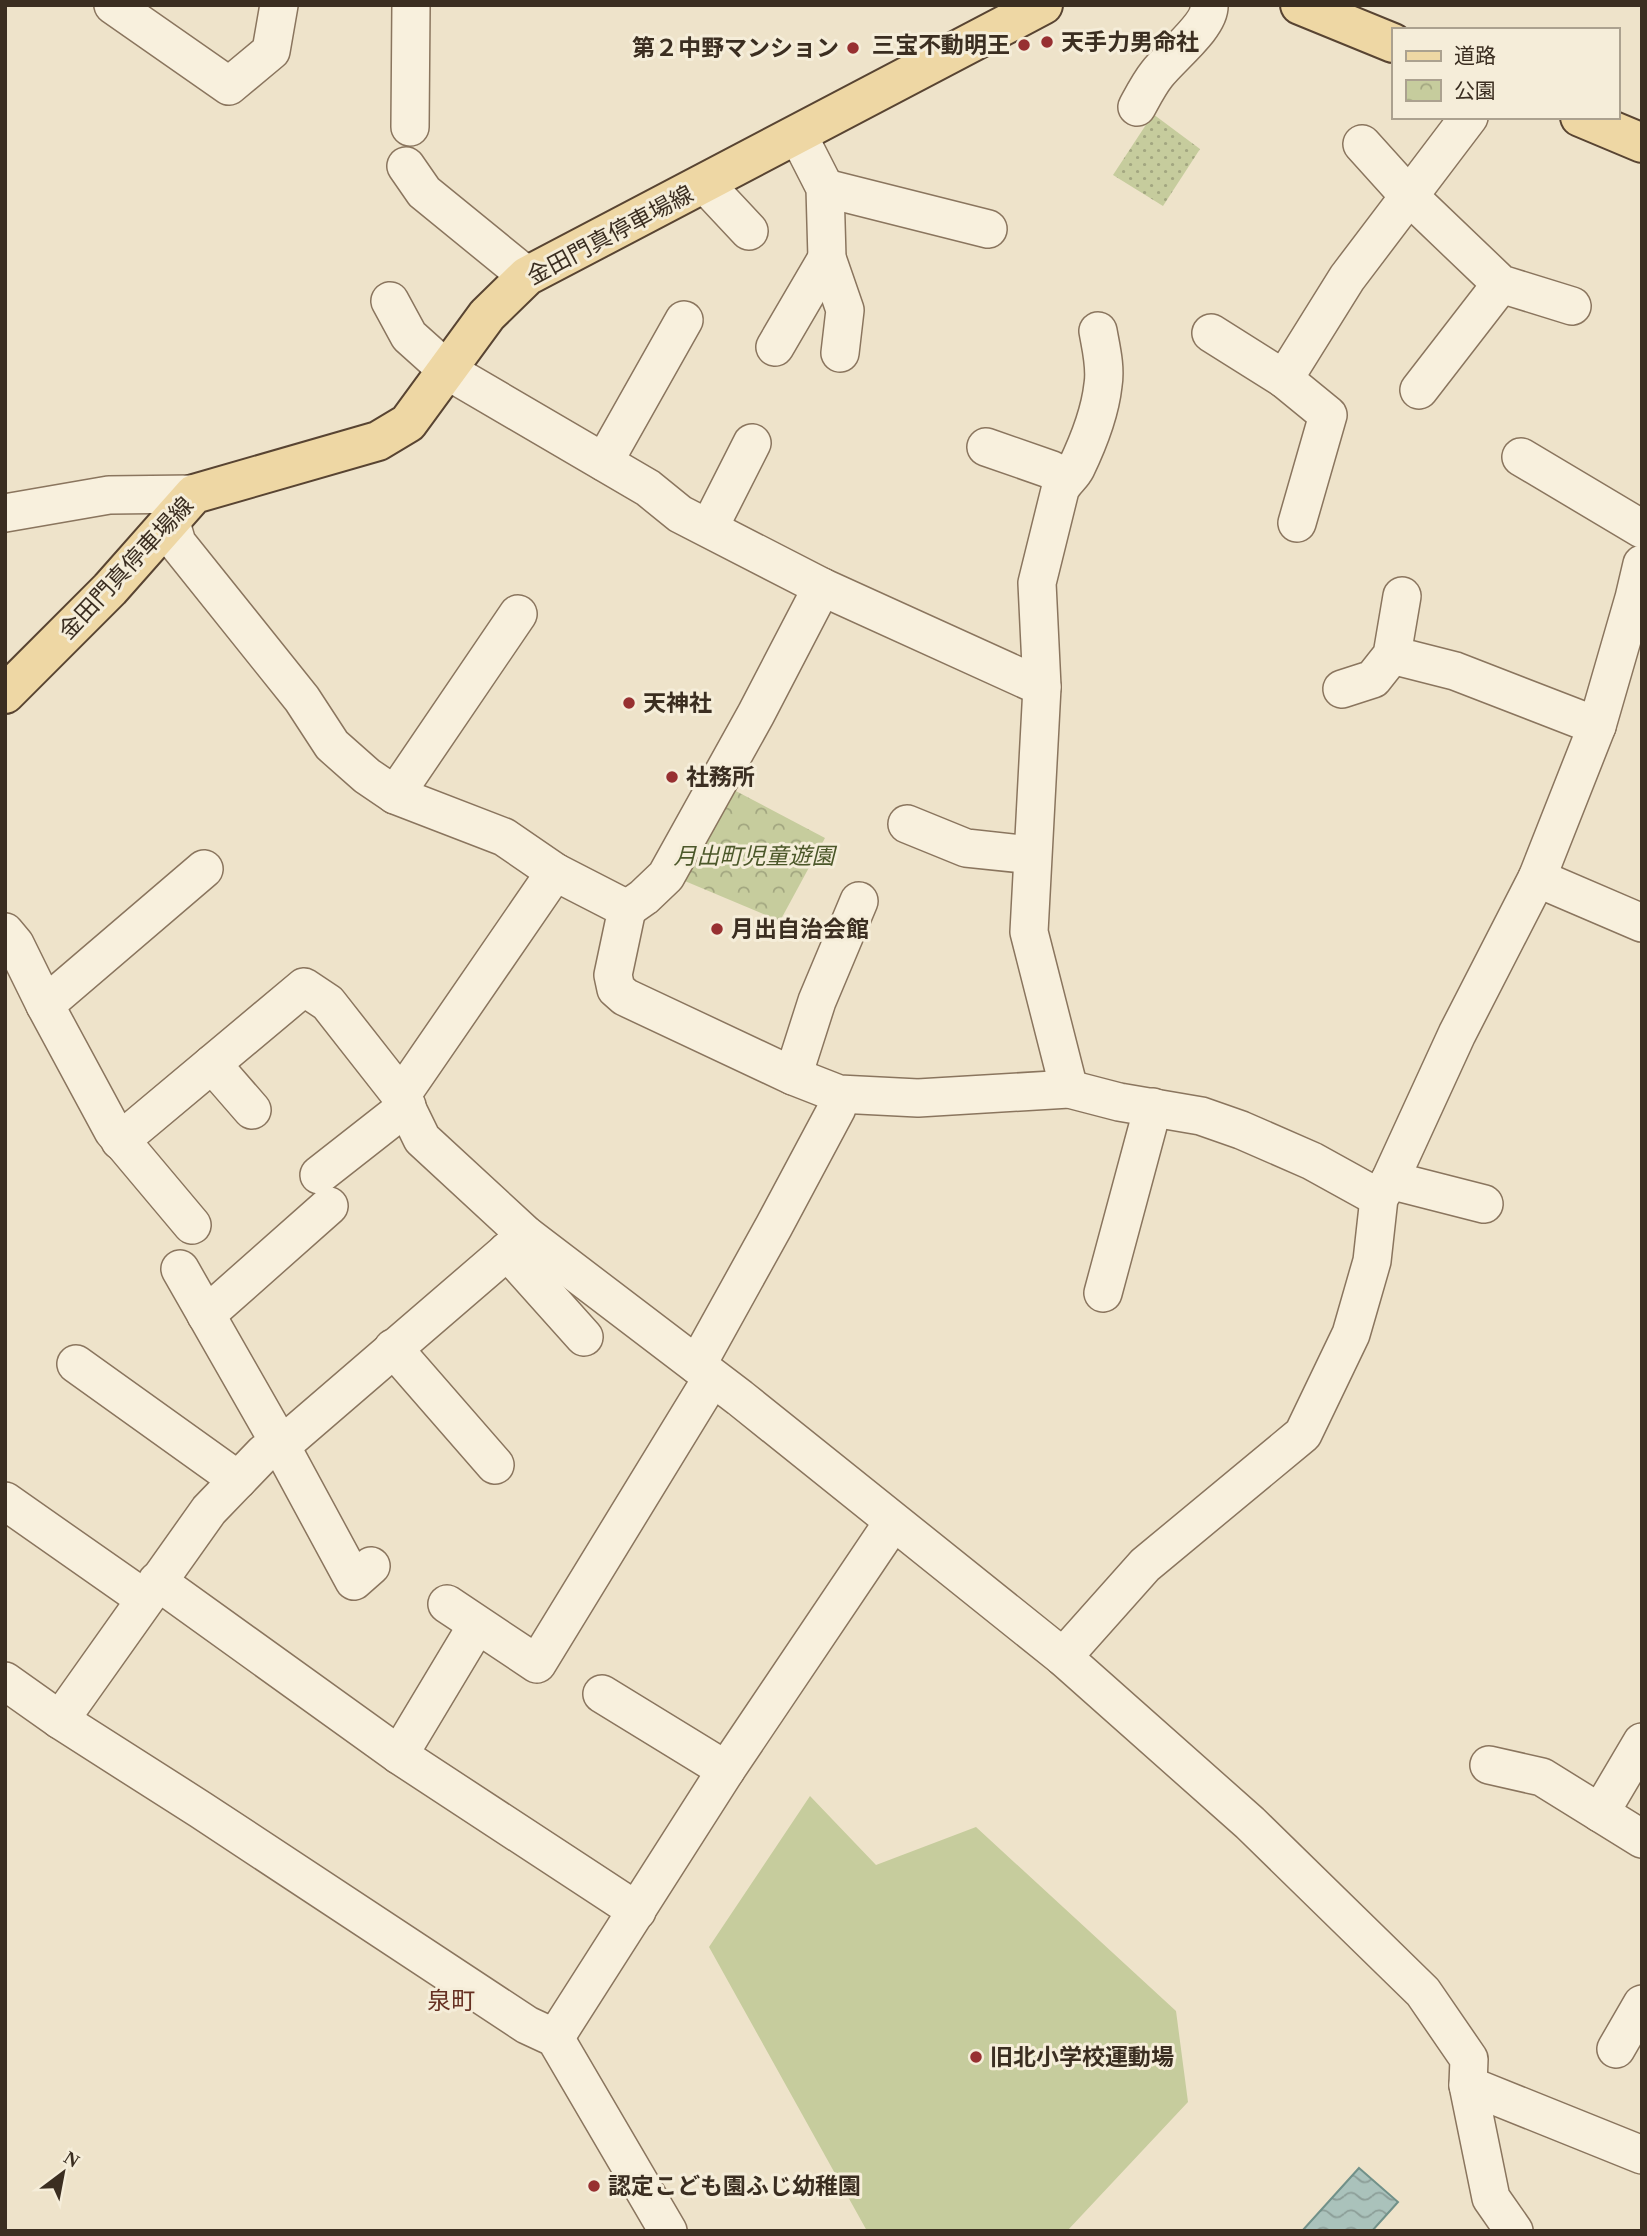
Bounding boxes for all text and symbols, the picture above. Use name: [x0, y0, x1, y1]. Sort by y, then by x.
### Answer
legend: [1392, 28, 1619, 119]
place label: 天手力男命社: [1061, 30, 1199, 55]
place label: 三宝不動明王: [872, 33, 1010, 58]
marker: 天手力男命社: [1039, 34, 1055, 50]
place label: 第２中野マンション: [632, 36, 839, 61]
marker: 三宝不動明王: [1016, 37, 1032, 53]
marker: 第２中野マンション: [845, 40, 861, 56]
text: 道路: [1454, 44, 1496, 68]
text: 公園: [1454, 79, 1496, 103]
street label: 金田門真停車場線: [523, 181, 697, 290]
street label: 金田門真停車場線: [54, 493, 198, 644]
place label: 天神社: [643, 691, 712, 716]
marker: 天神社: [621, 695, 637, 711]
place label: 社務所: [686, 765, 755, 790]
marker: 社務所: [664, 769, 680, 785]
park label: 月出町児童遊園: [674, 844, 838, 869]
place label: 月出自治会館: [731, 917, 869, 942]
marker: 月出自治会館: [709, 921, 725, 937]
district label: 泉町: [427, 1988, 475, 2014]
place label: 旧北小学校運動場: [990, 2045, 1174, 2070]
marker: 旧北小学校運動場: [968, 2049, 984, 2065]
north arrow: [28, 2138, 98, 2208]
text: N: [60, 2146, 83, 2172]
place label: 認定こども園ふじ幼稚園: [608, 2174, 861, 2199]
marker: 認定こども園ふじ幼稚園: [586, 2178, 602, 2194]

